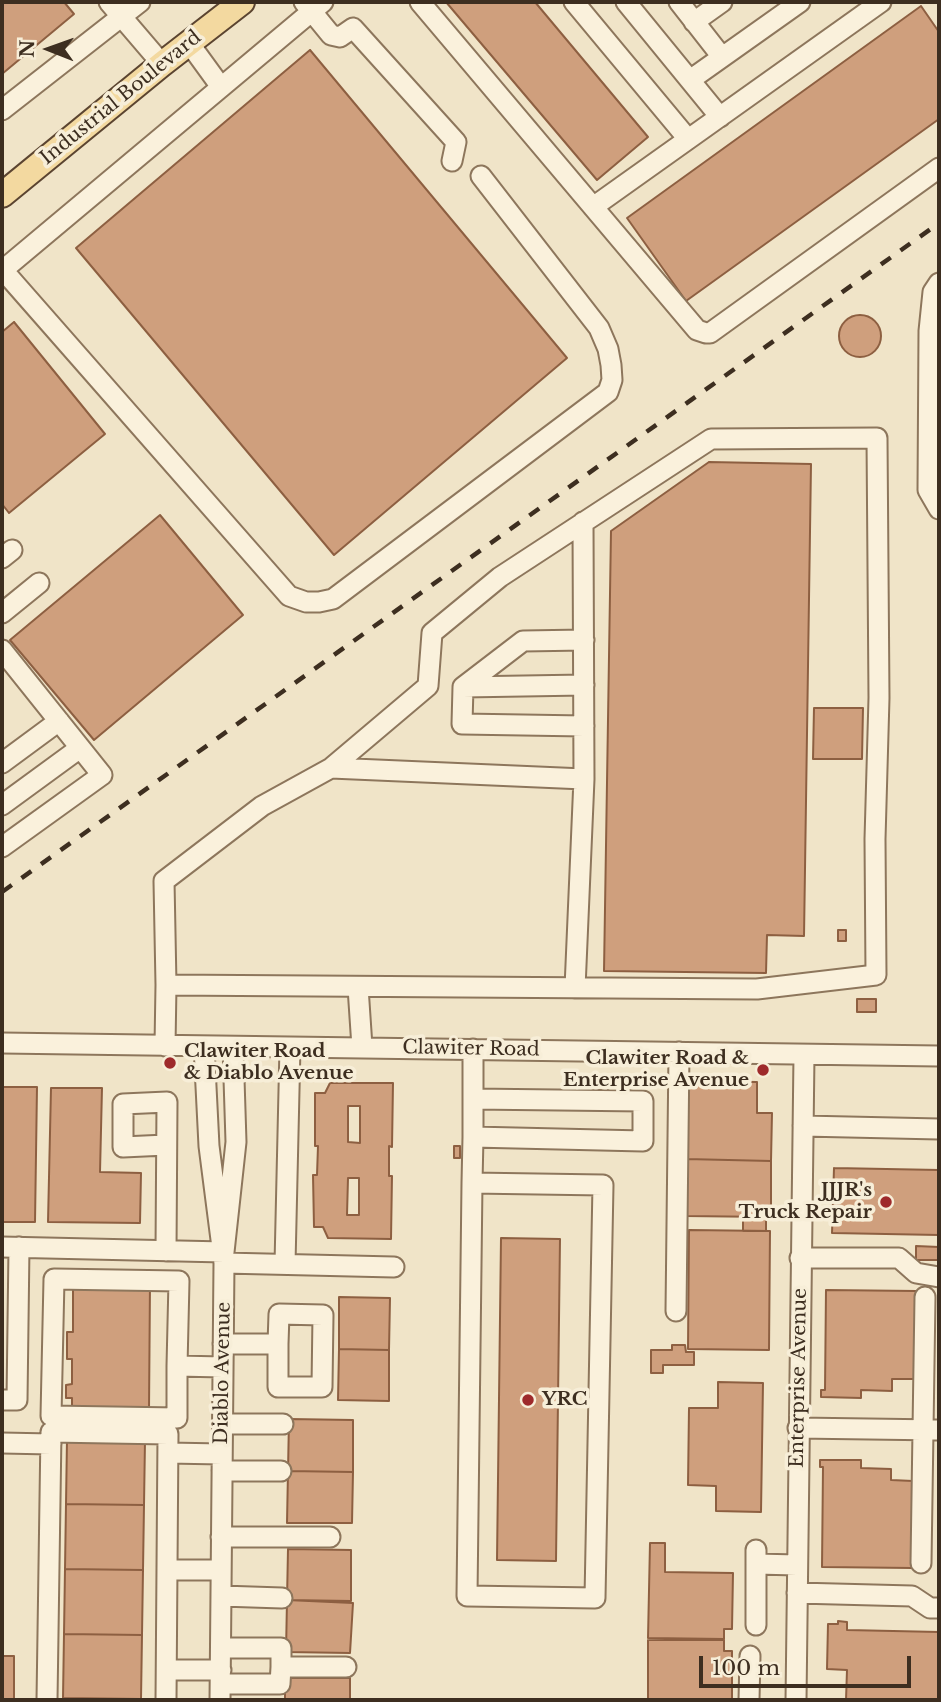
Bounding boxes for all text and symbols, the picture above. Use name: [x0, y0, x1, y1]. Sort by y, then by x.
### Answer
north arrow: [14, 14, 84, 84]
street label: Industrial Boulevard: [36, 26, 206, 170]
text: N: [16, 39, 39, 58]
street label: Clawiter Road: [402, 1036, 540, 1062]
place label: Clawiter Road & Diablo Avenue: [184, 1041, 354, 1085]
place label: Clawiter Road & Enterprise Avenue: [563, 1048, 749, 1092]
marker: Clawiter Road & Diablo Avenue: [162, 1055, 178, 1071]
marker: Clawiter Road & Enterprise Avenue: [755, 1062, 771, 1078]
place label: JJJR's Truck Repair: [739, 1180, 872, 1224]
marker: JJJR's Truck Repair: [878, 1194, 894, 1210]
street label: Enterprise Avenue: [786, 1288, 812, 1468]
street label: Diablo Avenue: [210, 1301, 236, 1445]
place label: YRC: [542, 1389, 587, 1411]
marker: YRC: [520, 1392, 536, 1408]
scale bar: [703, 1642, 915, 1686]
text: 100 m: [712, 1655, 780, 1681]

